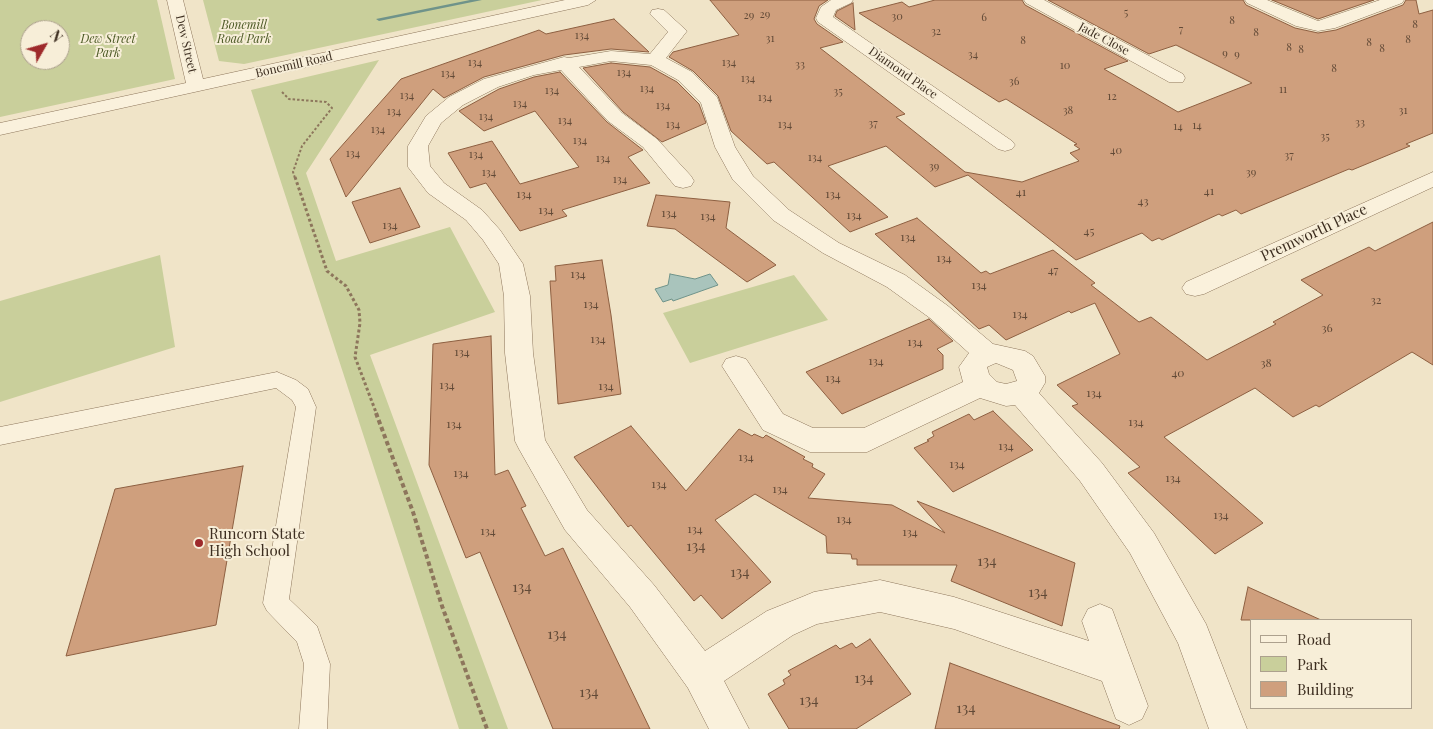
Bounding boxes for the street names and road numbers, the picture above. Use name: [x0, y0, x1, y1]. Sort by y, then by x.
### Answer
street label: Dew Street: [172, 14, 200, 74]
street label: Jade Close: [1076, 20, 1132, 58]
street label: Diamond Place: [866, 44, 940, 102]
street label: Bonemill Road: [254, 49, 334, 81]
street label: Premworth Place: [1258, 200, 1370, 266]

